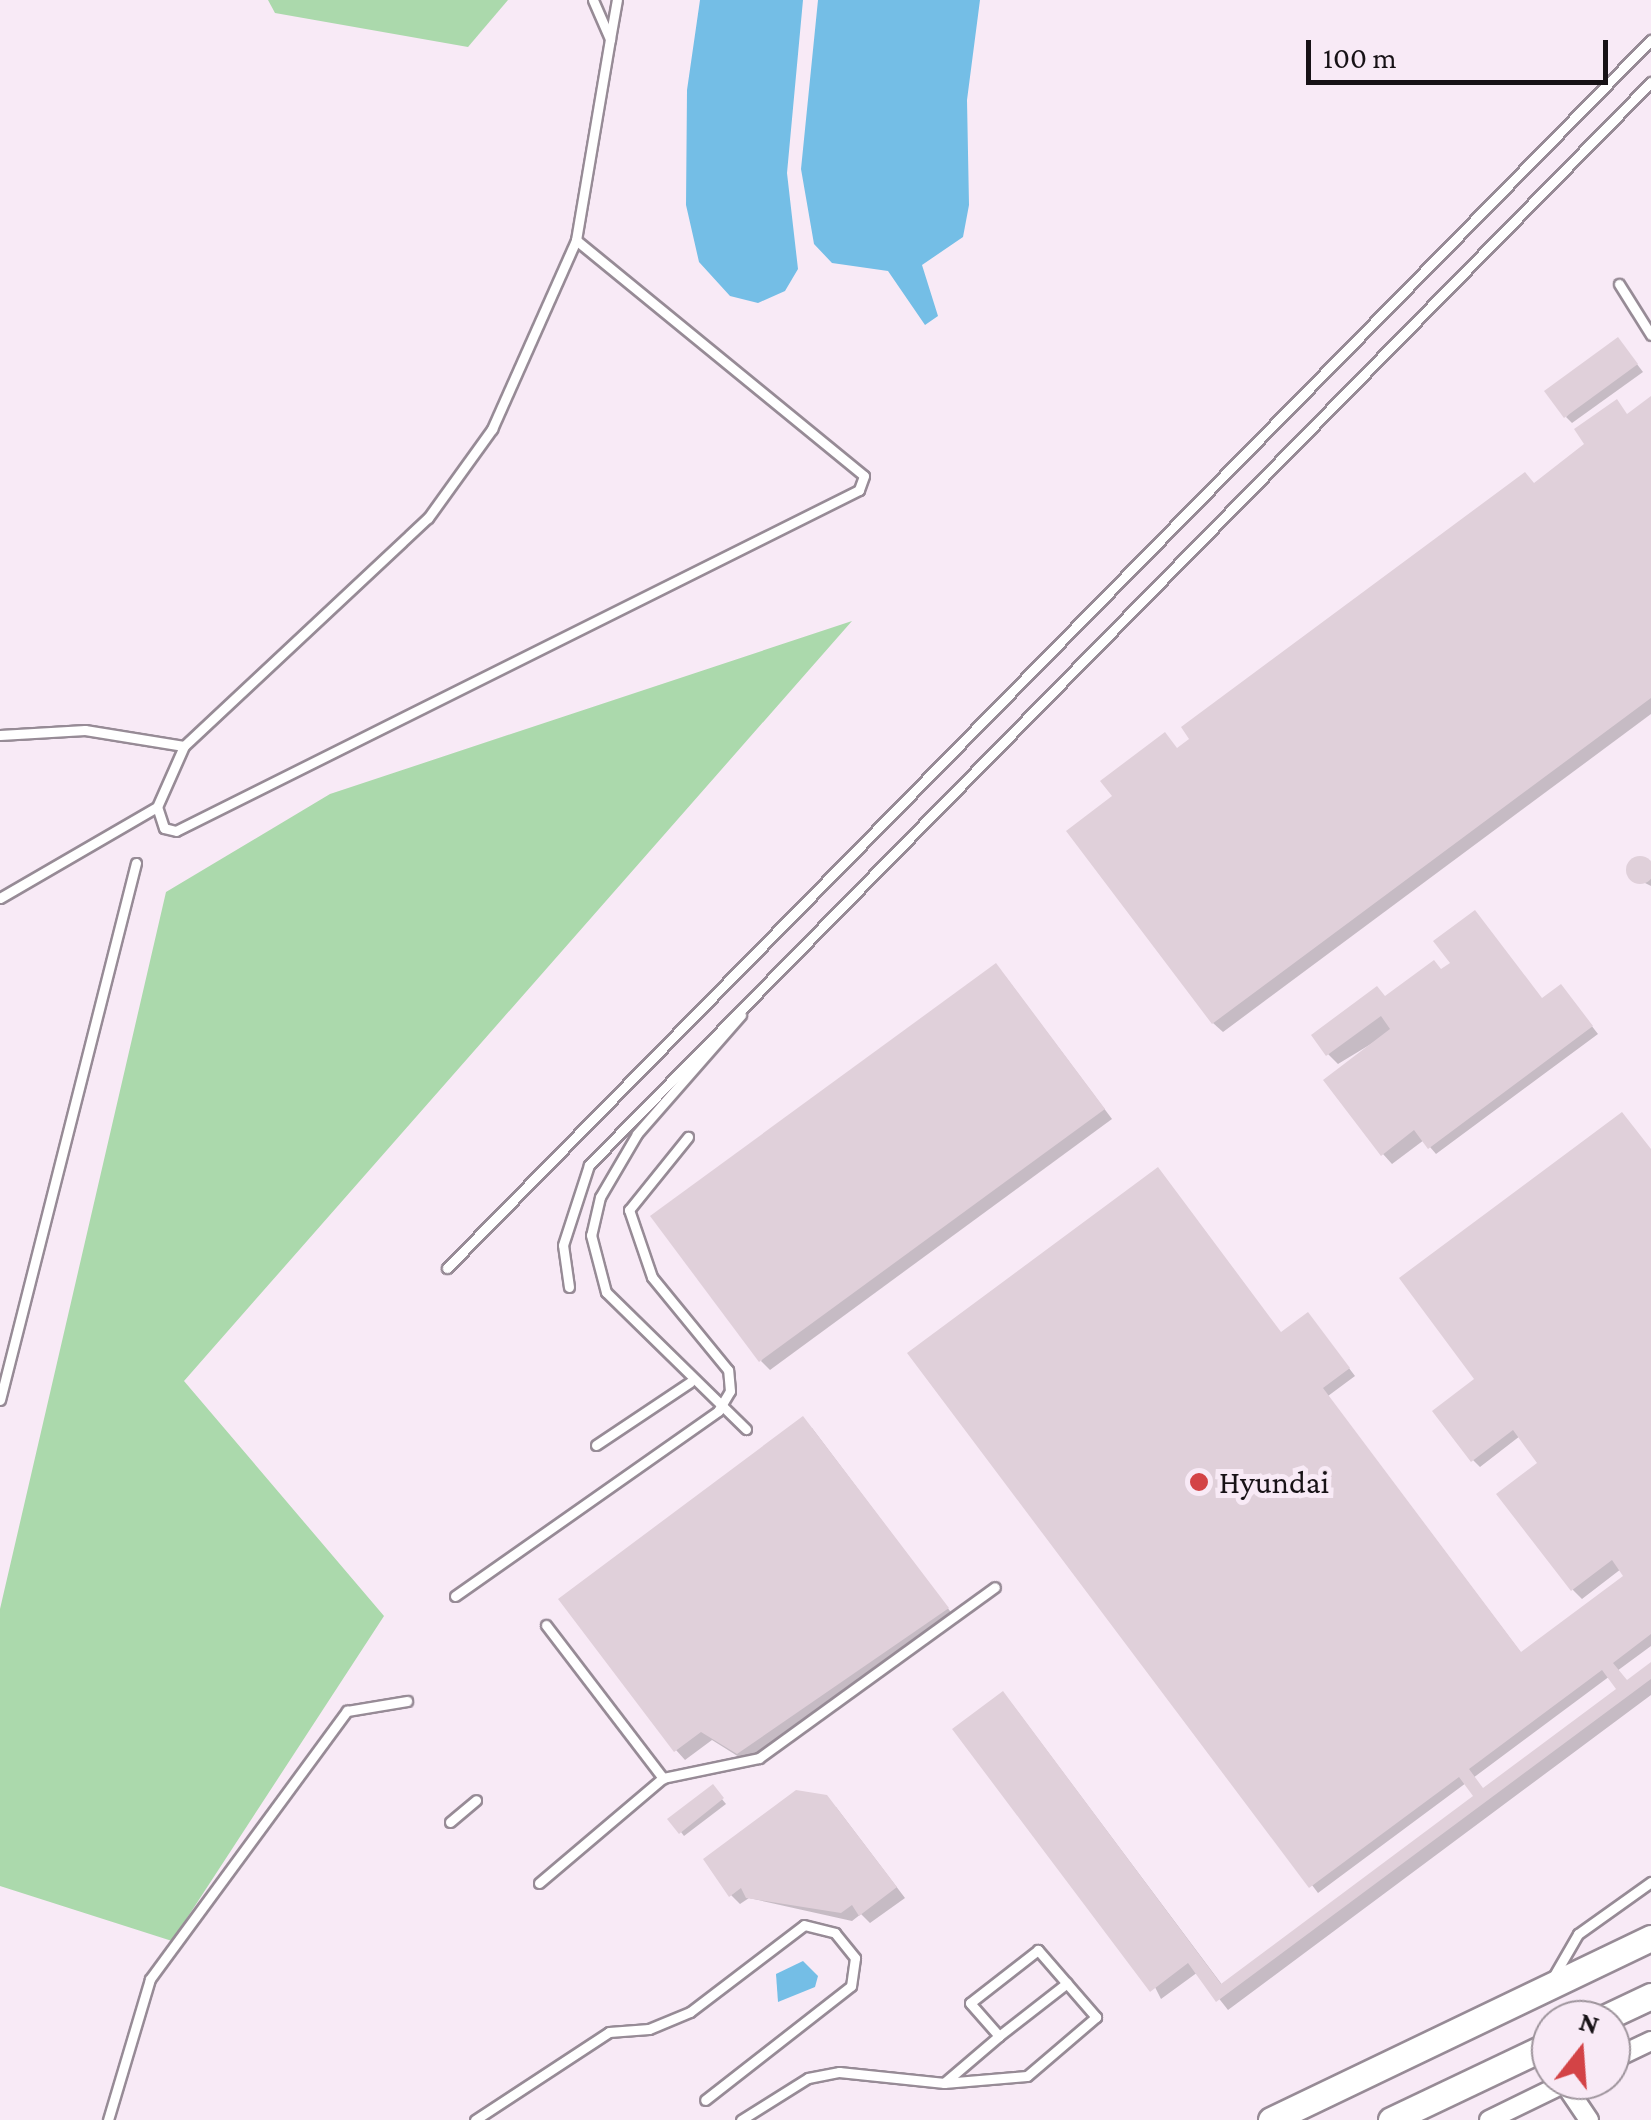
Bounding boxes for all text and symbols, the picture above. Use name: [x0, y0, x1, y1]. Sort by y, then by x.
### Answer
scale bar: [1311, 20, 1614, 82]
text: 100 m: [1323, 41, 1397, 74]
place label: Hyundai: [1219, 1463, 1329, 1501]
marker: Hyundai: [1188, 1471, 1210, 1493]
north arrow: [1531, 2000, 1631, 2100]
text: N: [1576, 2005, 1603, 2040]

